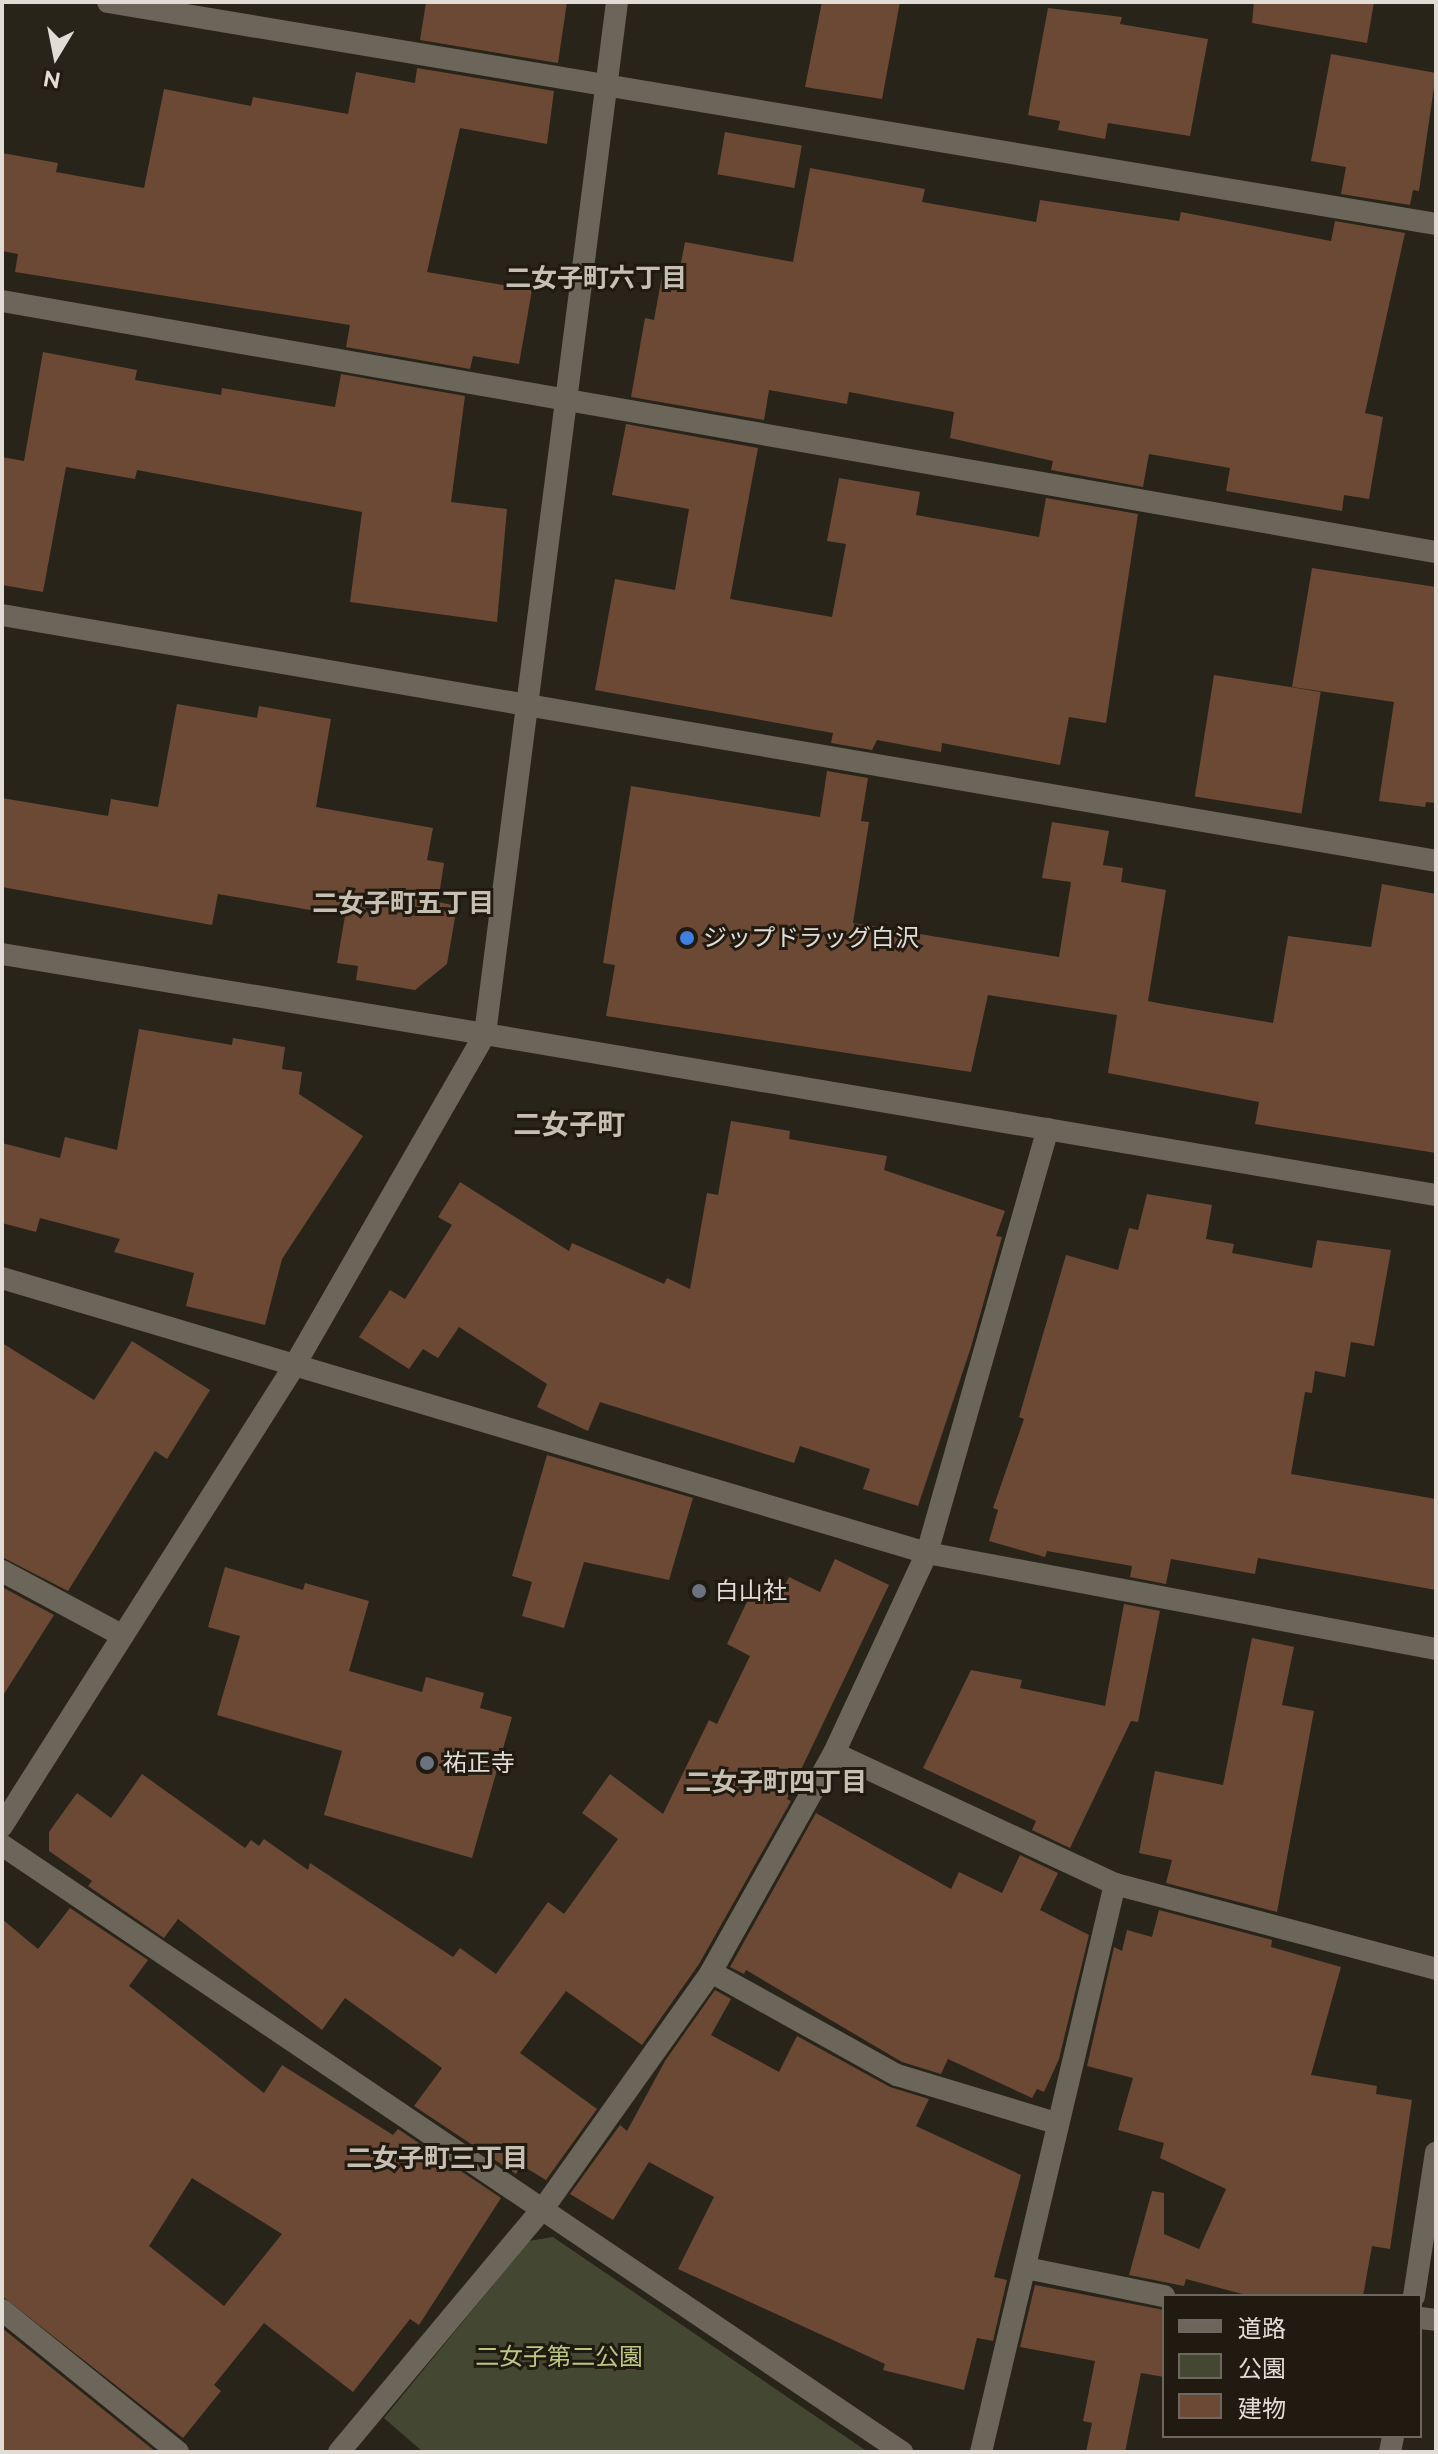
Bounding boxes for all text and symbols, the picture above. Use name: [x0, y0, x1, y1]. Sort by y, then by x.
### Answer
north arrow: [16, 16, 96, 96]
text: N: [41, 65, 62, 94]
district label: 二女子町六丁目: [505, 263, 687, 295]
district label: 二女子町五丁目: [312, 888, 494, 920]
place label: ジップドラッグ白沢: [703, 924, 919, 952]
marker: ジップドラッグ白沢: [678, 929, 696, 947]
district label: 二女子町: [513, 1108, 625, 1142]
place label: 白山社: [715, 1577, 787, 1605]
marker: 白山社: [690, 1582, 708, 1600]
place label: 祐正寺: [443, 1749, 515, 1777]
marker: 祐正寺: [418, 1754, 436, 1772]
district label: 二女子町四丁目: [685, 1767, 867, 1799]
district label: 二女子町三丁目: [346, 2143, 528, 2175]
legend: [1162, 2294, 1422, 2438]
text: 道路: [1238, 2314, 1286, 2343]
park label: 二女子第二公園: [475, 2343, 643, 2371]
text: 公園: [1238, 2354, 1286, 2383]
text: 建物: [1238, 2394, 1286, 2423]

